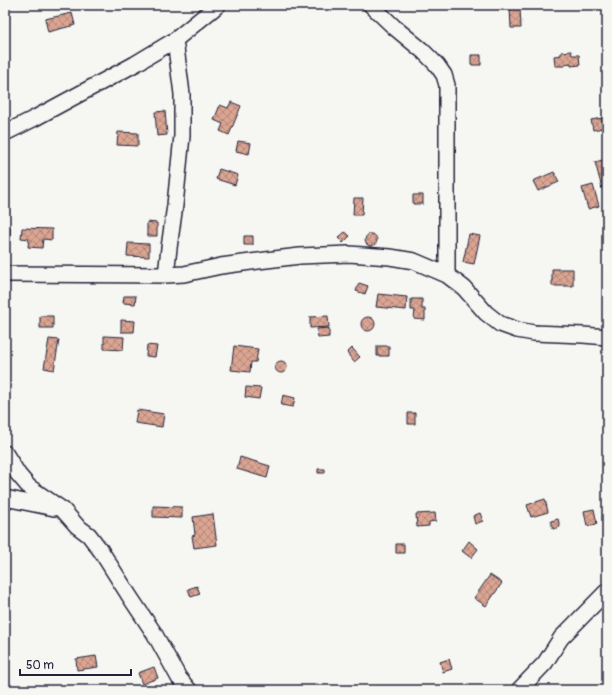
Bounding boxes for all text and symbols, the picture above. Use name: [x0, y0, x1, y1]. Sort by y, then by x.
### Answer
scale bar: [20, 651, 131, 677]
text: 50 m: [26, 658, 54, 673]

